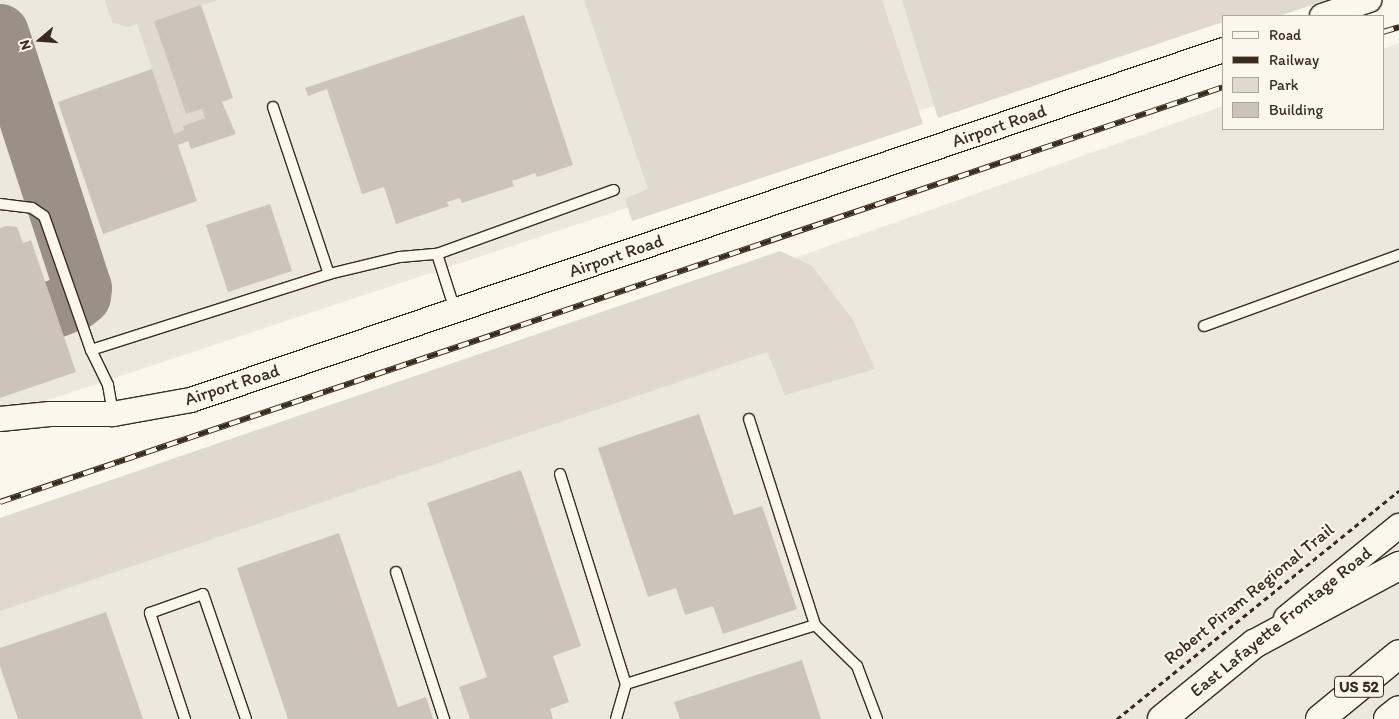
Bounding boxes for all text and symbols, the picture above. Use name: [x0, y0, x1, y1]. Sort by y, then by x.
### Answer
north arrow: [15, 15, 65, 65]
legend: [1222, 15, 1384, 130]
text: Road: [1269, 26, 1301, 44]
text: N: [16, 38, 35, 52]
text: Railway: [1269, 51, 1319, 69]
text: Park: [1269, 76, 1299, 94]
street label: Airport Road: [949, 100, 1049, 152]
text: Building: [1269, 101, 1323, 119]
street label: Airport Road: [566, 230, 666, 282]
street label: Airport Road: [182, 360, 282, 410]
street label: Robert Piram Regional Trail: [1160, 519, 1338, 669]
street label: East Lafayette Frontage Road: [1186, 542, 1376, 702]
road number: US 52: [1333, 674, 1385, 700]

